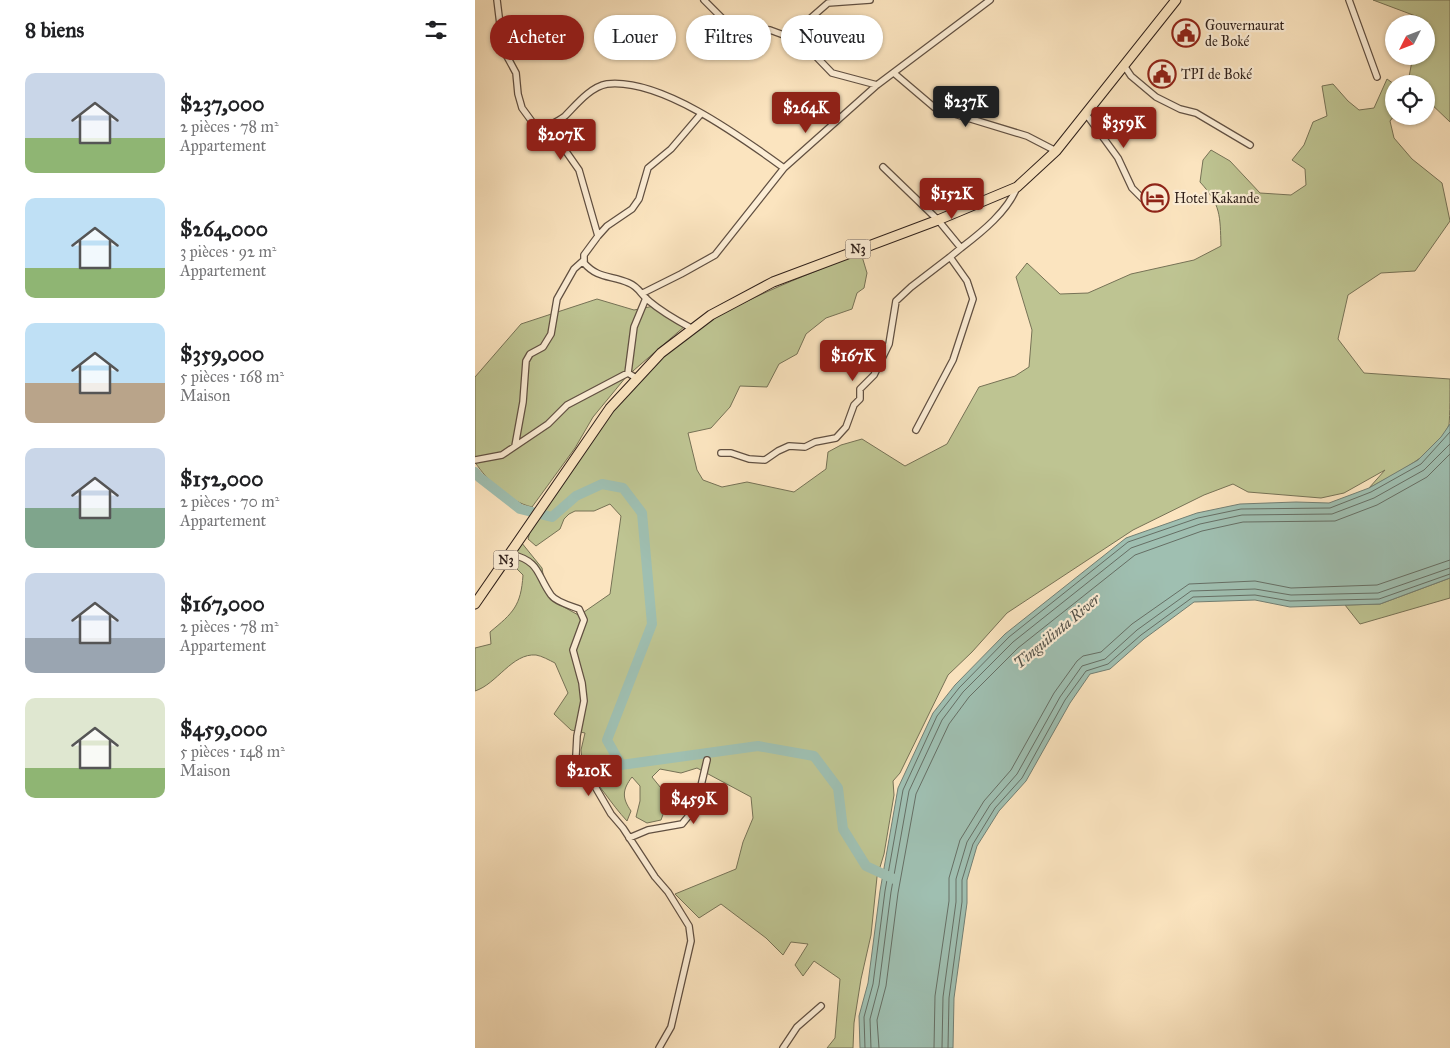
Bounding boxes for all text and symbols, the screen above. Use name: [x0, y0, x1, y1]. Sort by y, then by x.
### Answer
chip: Acheter: [490, 15, 584, 60]
chip: Louer: [594, 15, 676, 60]
chip: Filtres: [686, 15, 771, 60]
chip: Nouveau: [781, 15, 883, 60]
north arrow: [1385, 15, 1435, 65]
map controls: [1385, 15, 1435, 125]
icon: filters: [422, 16, 450, 44]
text: 8 biens: [25, 17, 84, 43]
place label: Gouvernaurat de Boké: [1205, 17, 1285, 50]
public building icon: Gouvernaurat de Boké: [1171, 18, 1201, 48]
public building icon: TPI de Boké: [1147, 59, 1177, 89]
place label: TPI de Boké: [1181, 66, 1252, 83]
button: locate: [1385, 75, 1435, 125]
pin: $237K: [931, 86, 1001, 128]
text: $237,000: [180, 91, 264, 117]
pin: $264K: [771, 92, 841, 134]
text: $237K: [944, 92, 988, 111]
icon: home: [65, 93, 125, 153]
text: $264K: [783, 98, 829, 117]
pin: $359K: [1089, 106, 1159, 149]
text: $359K: [1102, 113, 1146, 132]
text: 2 pièces · 78 m²: [180, 117, 279, 136]
pin: $207K: [526, 119, 596, 161]
text: $207K: [538, 125, 584, 144]
text: Appartement: [180, 136, 266, 155]
pin: $152K: [917, 178, 987, 220]
hotel icon: Hotel Kakande: [1140, 183, 1170, 213]
text: $152K: [931, 184, 973, 203]
place label: Hotel Kakande: [1174, 190, 1260, 207]
text: $264,000: [180, 216, 268, 242]
icon: home: [65, 218, 125, 278]
road number: N3: [845, 240, 871, 258]
text: 3 pièces · 92 m²: [180, 242, 277, 261]
text: Appartement: [180, 261, 266, 280]
pin: $167K: [818, 340, 888, 382]
text: $359,000: [180, 341, 264, 367]
icon: home: [65, 343, 125, 403]
text: $167K: [831, 346, 875, 365]
text: 5 pièces · 168 m²: [180, 367, 284, 386]
text: Maison: [180, 386, 230, 405]
text: $152,000: [180, 466, 263, 492]
icon: home: [65, 468, 125, 528]
text: 2 pièces · 70 m²: [180, 492, 279, 511]
text: Appartement: [180, 511, 266, 530]
road number: N3: [493, 550, 519, 570]
water label: Tinguilinta River: [1010, 589, 1104, 672]
text: $167,000: [180, 591, 265, 617]
icon: home: [65, 593, 125, 653]
text: 2 pièces · 78 m²: [180, 617, 279, 636]
text: Appartement: [180, 636, 266, 655]
text: $459,000: [180, 716, 267, 742]
icon: home: [65, 718, 125, 778]
text: 5 pièces · 148 m²: [180, 742, 285, 761]
pin: $210K: [554, 754, 624, 797]
text: Maison: [180, 761, 230, 780]
text: $210K: [567, 761, 611, 780]
pin: $459K: [659, 782, 729, 825]
text: $459K: [671, 789, 717, 808]

